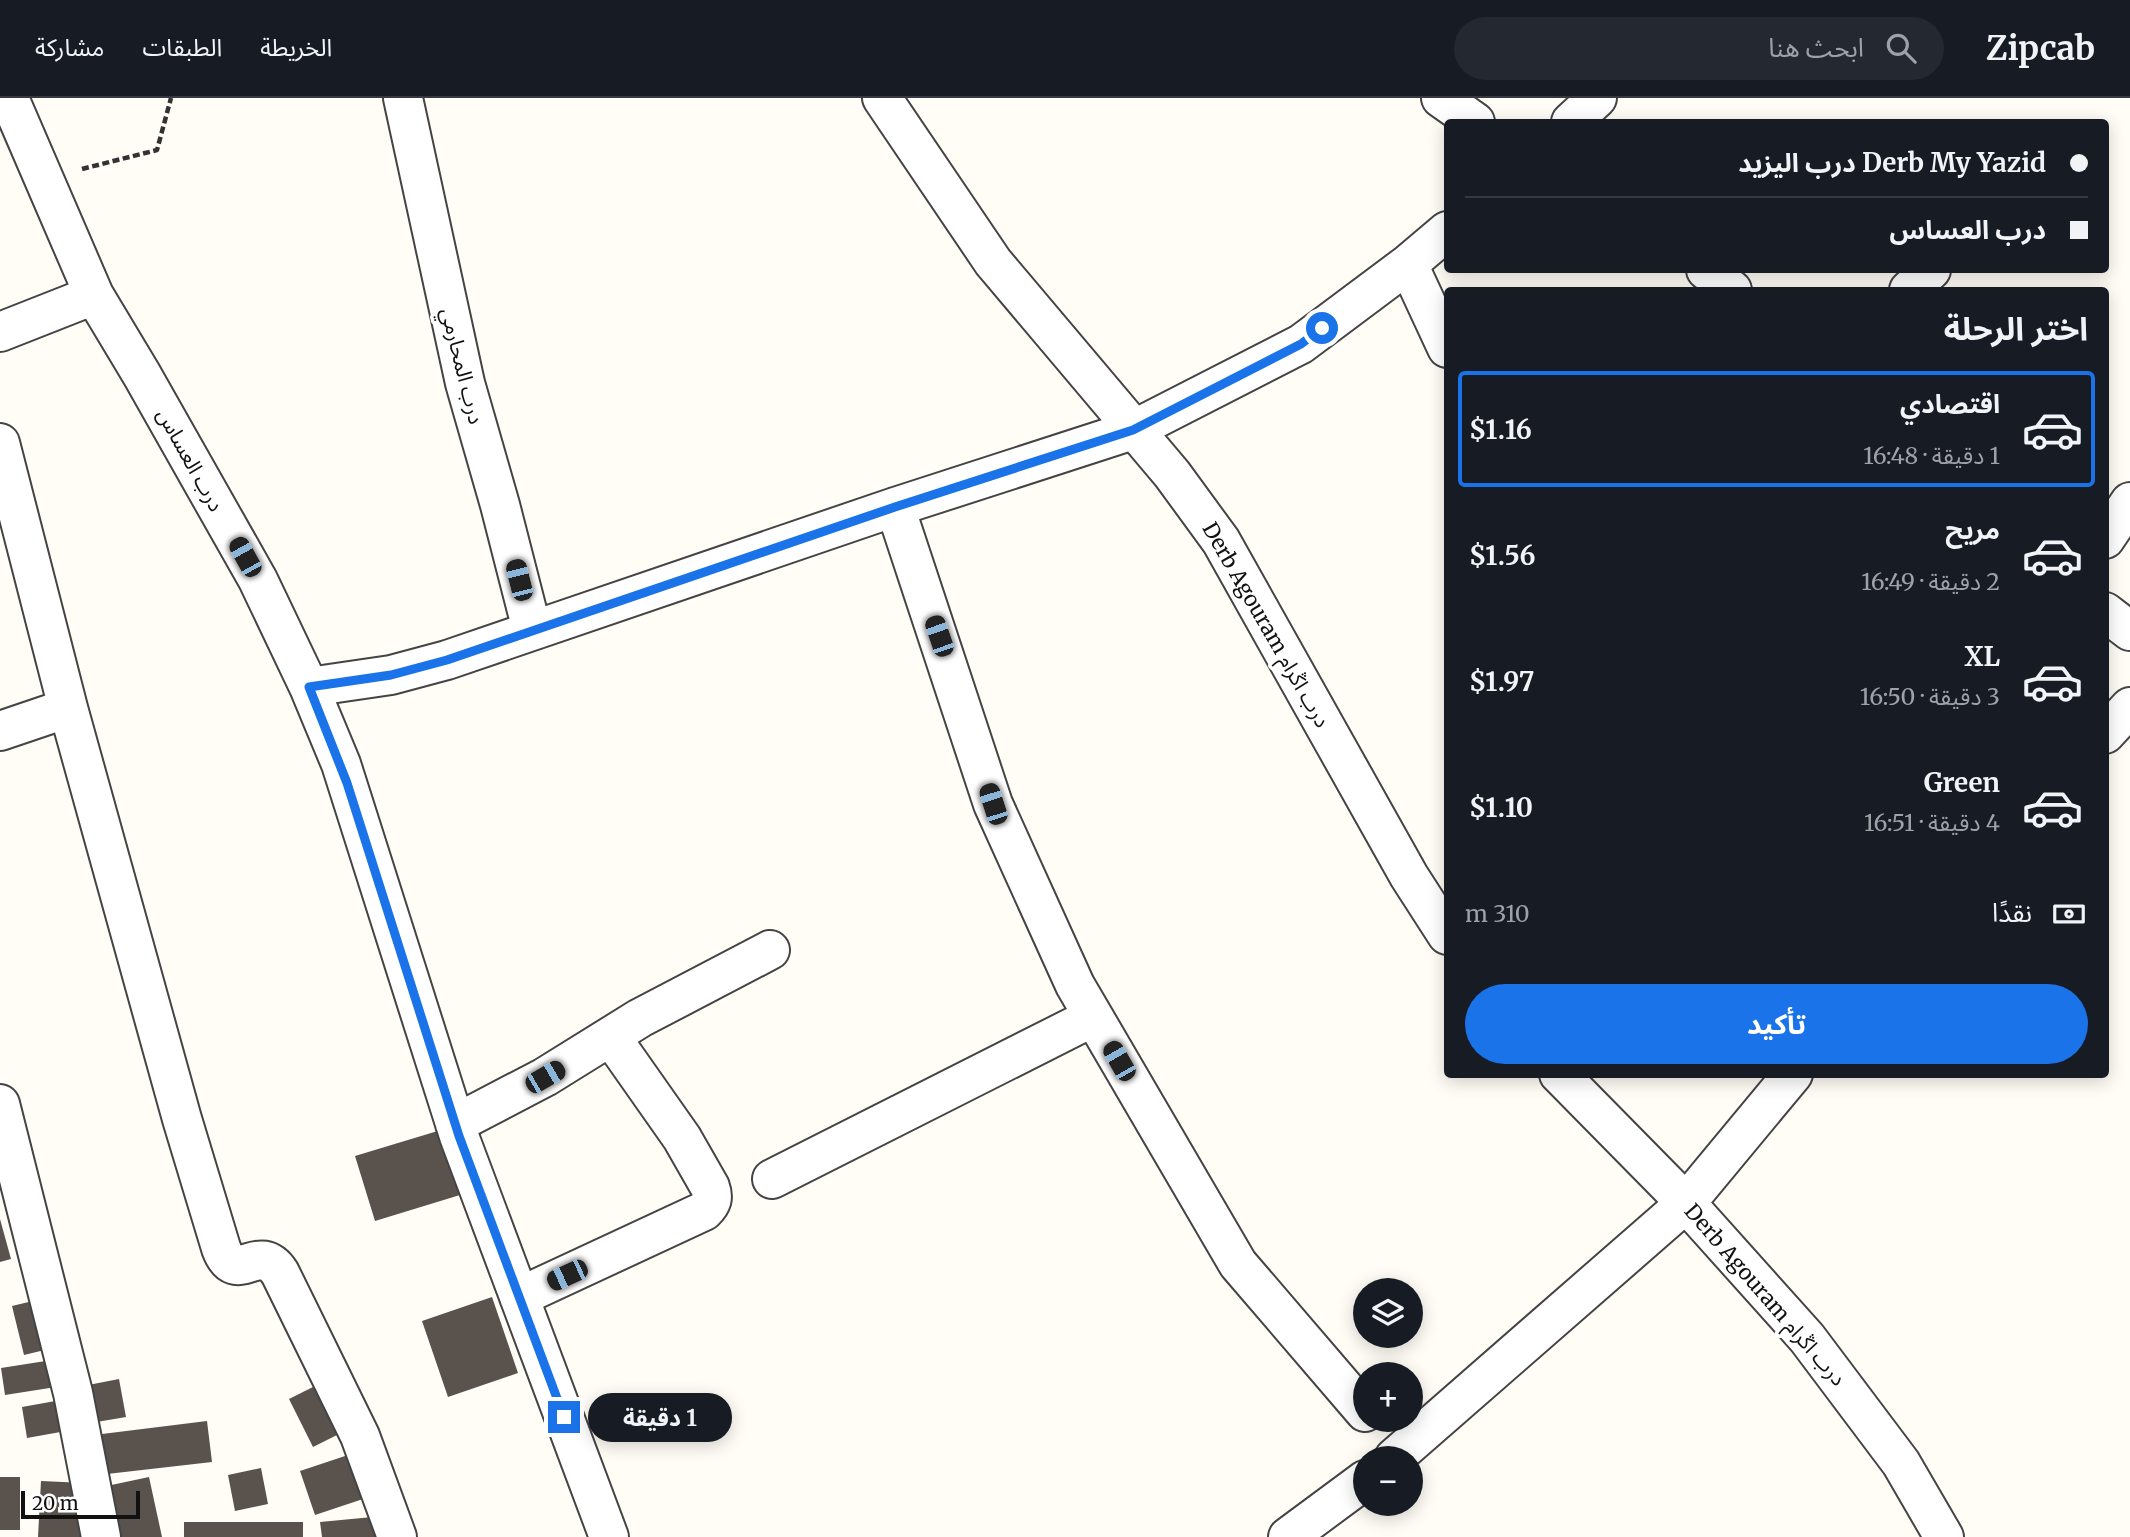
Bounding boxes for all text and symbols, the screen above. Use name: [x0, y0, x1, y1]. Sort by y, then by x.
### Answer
search box: [1454, 17, 1944, 80]
text: Zipcab: [1986, 28, 2095, 69]
icon: search: [1882, 29, 1920, 67]
text: ابحث هنا: [1768, 31, 1864, 64]
text: مشاركة: [35, 32, 104, 63]
text: الطبقات: [142, 32, 222, 63]
text: الخريطة: [260, 32, 332, 63]
text: Derb My Yazid درب اليزيد: [1738, 146, 2046, 179]
text: درب العساس: [1890, 213, 2046, 246]
street label: درب المحارمي: [432, 305, 490, 428]
text: اختر الرحلة: [1944, 309, 2088, 349]
route start: [1306, 312, 1338, 344]
text: اقتصادي: [1900, 387, 2000, 420]
icon: car: [2021, 398, 2084, 461]
street label: درب العساس: [151, 403, 230, 516]
text: $1.16: [1469, 413, 1532, 446]
text: 1 دقيقة · 16:48: [1863, 441, 2000, 470]
text: مريح: [1945, 513, 2000, 546]
street label: Derb Agouram درب اڭرام: [1194, 517, 1336, 734]
icon: car: [2021, 524, 2084, 587]
car: [226, 534, 265, 580]
text: $1.56: [1469, 539, 1536, 572]
car: [504, 557, 535, 603]
text: 2 دقيقة · 16:49: [1861, 567, 2000, 596]
car: [923, 613, 956, 659]
text: XL: [1964, 640, 2000, 673]
icon: car: [2021, 650, 2084, 713]
text: $1.97: [1469, 665, 1534, 698]
text: 3 دقيقة · 16:50: [1860, 682, 2000, 711]
text: Green: [1924, 766, 2000, 799]
icon: car: [2021, 776, 2084, 839]
car: [977, 781, 1010, 827]
text: $1.10: [1469, 791, 1533, 824]
text: 4 دقيقة · 16:51: [1864, 808, 2000, 837]
icon: cash: [2050, 895, 2088, 933]
text: نقدًا: [1992, 896, 2032, 929]
text: 310 m: [1465, 899, 1530, 928]
button: تأكيد: [1465, 984, 2088, 1064]
car: [1100, 1038, 1139, 1084]
car: [522, 1057, 569, 1097]
street label: Derb Agouram درب اڭرام: [1677, 1198, 1852, 1393]
car: [544, 1257, 591, 1293]
map controls: [1353, 1278, 1423, 1516]
button: layers: [1353, 1278, 1423, 1348]
button: +: [1353, 1362, 1423, 1432]
callout: 1 دقيقة: [588, 1392, 732, 1442]
route end: [548, 1401, 580, 1433]
text: 1 دقيقة: [623, 1403, 697, 1432]
button: −: [1353, 1446, 1423, 1516]
scale bar: [21, 1488, 140, 1520]
text: 20 m: [32, 1491, 79, 1515]

